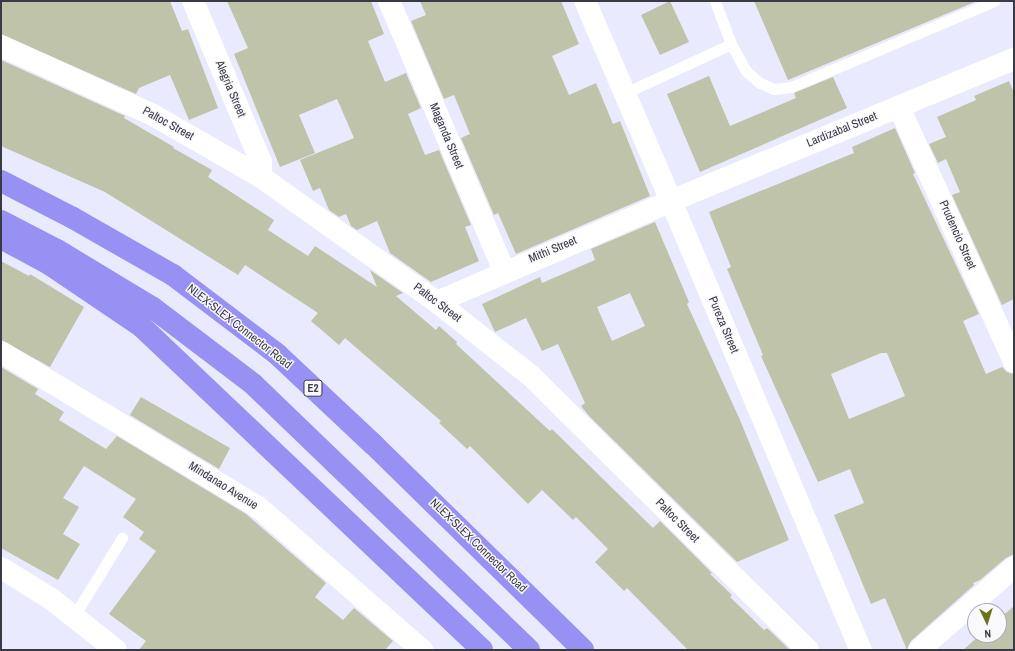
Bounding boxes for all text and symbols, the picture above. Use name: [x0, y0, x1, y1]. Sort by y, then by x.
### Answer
street label: Alegria Street: [212, 58, 248, 120]
street label: Maganda Street: [426, 101, 466, 171]
street label: Paltoc Street: [140, 104, 196, 144]
street label: Lardizabal Street: [805, 109, 879, 151]
street label: Prudencio Street: [935, 198, 979, 272]
street label: Mithi Street: [527, 233, 579, 267]
street label: Paltoc Street: [410, 280, 464, 326]
street label: NLEX-SLEX Connector Road: [184, 282, 294, 372]
street label: Pureza Street: [705, 294, 741, 356]
road number: E2: [303, 379, 323, 397]
street label: Mindanao Avenue: [185, 459, 261, 513]
street label: NLEX-SLEX Connector Road: [427, 496, 529, 596]
street label: Paltoc Street: [652, 496, 702, 546]
north arrow: [967, 603, 1007, 643]
text: N: [984, 627, 992, 641]

